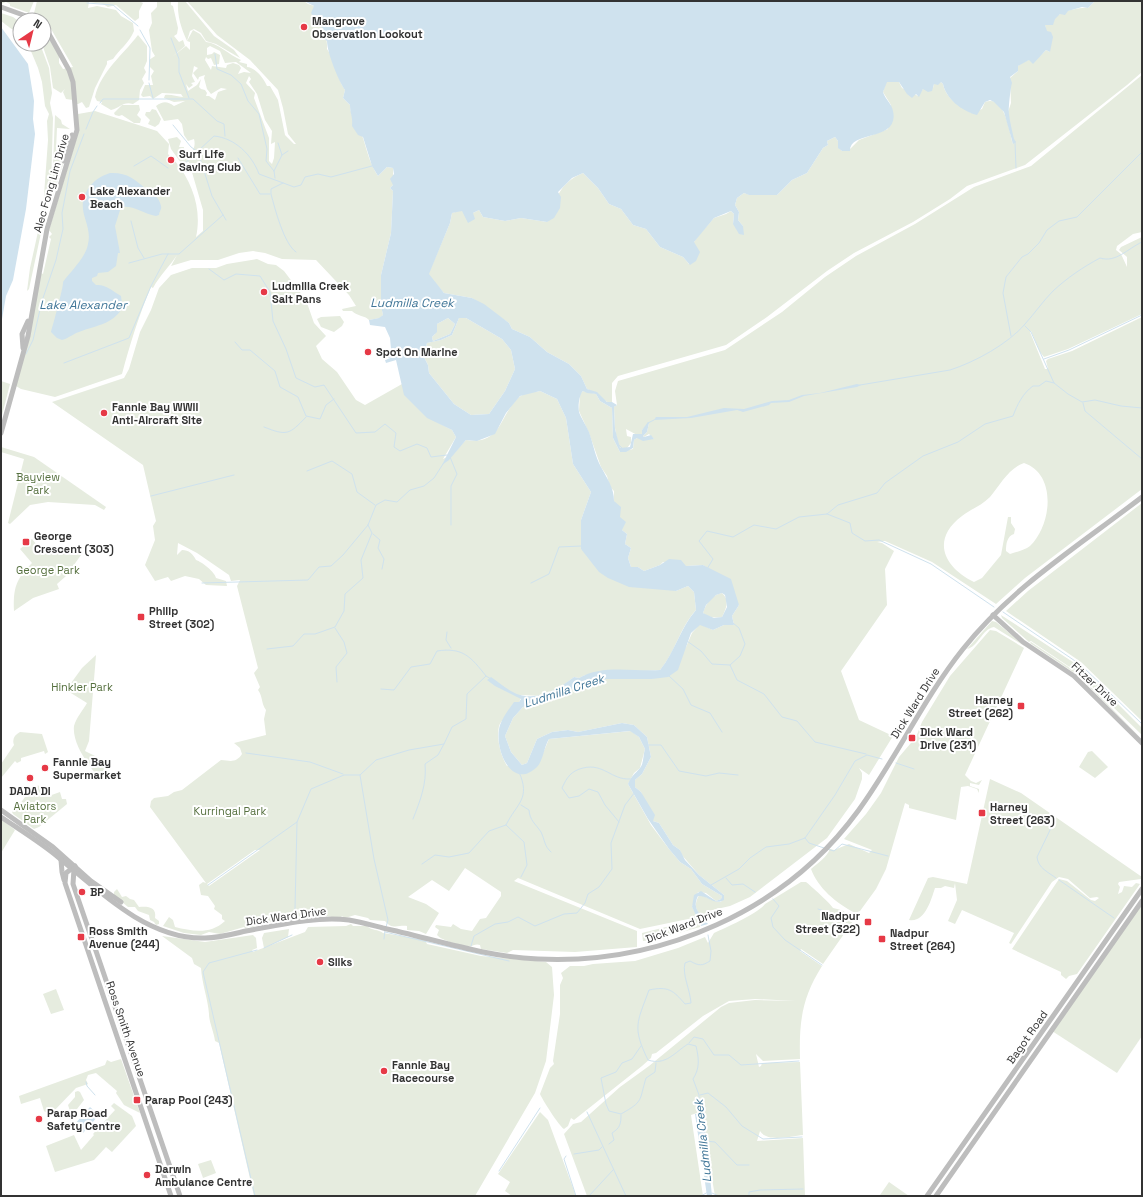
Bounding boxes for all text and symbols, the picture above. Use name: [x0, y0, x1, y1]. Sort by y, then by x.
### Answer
north arrow: [12, 12, 52, 52]
place label: Mangrove Observation Lookout: [312, 14, 423, 41]
text: N: [31, 16, 45, 32]
marker: Mangrove Observation Lookout: [299, 22, 309, 32]
street label: Alec Fong Lim Drive: [30, 132, 72, 234]
place label: Surf Life Saving Club: [179, 147, 241, 174]
marker: Surf Life Saving Club: [166, 155, 176, 165]
place label: Lake Alexander Beach: [90, 184, 171, 211]
marker: Lake Alexander Beach: [77, 192, 87, 202]
place label: Ludmilla Creek Salt Pans: [272, 279, 350, 306]
marker: Ludmilla Creek Salt Pans: [259, 287, 269, 297]
water label: Ludmilla Creek: [370, 295, 455, 311]
water label: Lake Alexander: [39, 297, 128, 313]
place label: Spot On Marine: [376, 345, 458, 359]
marker: Spot On Marine: [363, 347, 373, 357]
place label: Fannie Bay WWII Anti-Aircraft Site: [112, 400, 202, 427]
marker: Fannie Bay WWII Anti-Aircraft Site: [99, 408, 109, 418]
park label: Bayview Park: [16, 470, 60, 497]
place label: George Crescent (303): [34, 529, 114, 557]
marker: George Crescent (303): [21, 537, 31, 547]
park label: George Park: [16, 563, 80, 577]
place label: Philip Street (302): [149, 604, 214, 632]
marker: Philip Street (302): [136, 612, 146, 622]
street label: Fitzer Drive: [1069, 659, 1121, 709]
street label: Dick Ward Drive: [888, 665, 942, 741]
water label: Ludmilla Creek: [522, 670, 608, 711]
park label: Hinkler Park: [51, 680, 113, 694]
place label: Harney Street (262): [948, 693, 1013, 721]
marker: Harney Street (262): [1016, 701, 1026, 711]
place label: Dick Ward Drive (231): [920, 725, 976, 753]
marker: Dick Ward Drive (231): [907, 733, 917, 743]
place label: Fannie Bay Supermarket: [53, 755, 121, 782]
marker: Fannie Bay Supermarket: [40, 763, 50, 773]
marker: DADA DI: [25, 773, 35, 783]
place label: DADA DI: [9, 784, 51, 798]
park label: Aviators Park: [14, 799, 57, 826]
place label: Harney Street (263): [990, 800, 1055, 828]
park label: Kurringal Park: [194, 804, 267, 818]
marker: Harney Street (263): [977, 808, 987, 818]
place label: BP: [90, 885, 104, 899]
marker: BP: [77, 887, 87, 897]
street label: Dick Ward Drive: [245, 903, 327, 929]
street label: Dick Ward Drive: [644, 904, 724, 946]
place label: Nadpur Street (322): [795, 909, 861, 937]
marker: Nadpur Street (322): [863, 917, 873, 927]
place label: Ross Smith Avenue (244): [89, 924, 160, 952]
place label: Nadpur Street (264): [890, 926, 955, 954]
marker: Ross Smith Avenue (244): [76, 932, 86, 942]
marker: Nadpur Street (264): [877, 934, 887, 944]
place label: Silks: [328, 955, 353, 969]
marker: Silks: [315, 957, 325, 967]
street label: Ross Smith Avenue: [103, 979, 149, 1079]
street label: Bagot Road: [1003, 1008, 1051, 1066]
place label: Fannie Bay Racecourse: [392, 1058, 454, 1085]
marker: Fannie Bay Racecourse: [379, 1066, 389, 1076]
place label: Parap Pool (243): [145, 1093, 233, 1108]
marker: Parap Pool (243): [132, 1095, 142, 1105]
water label: Ludmilla Creek: [691, 1097, 715, 1183]
place label: Parap Road Safety Centre: [47, 1106, 121, 1133]
marker: Parap Road Safety Centre: [34, 1114, 44, 1124]
place label: Darwin Ambulance Centre: [155, 1162, 252, 1189]
marker: Darwin Ambulance Centre: [142, 1170, 152, 1180]

